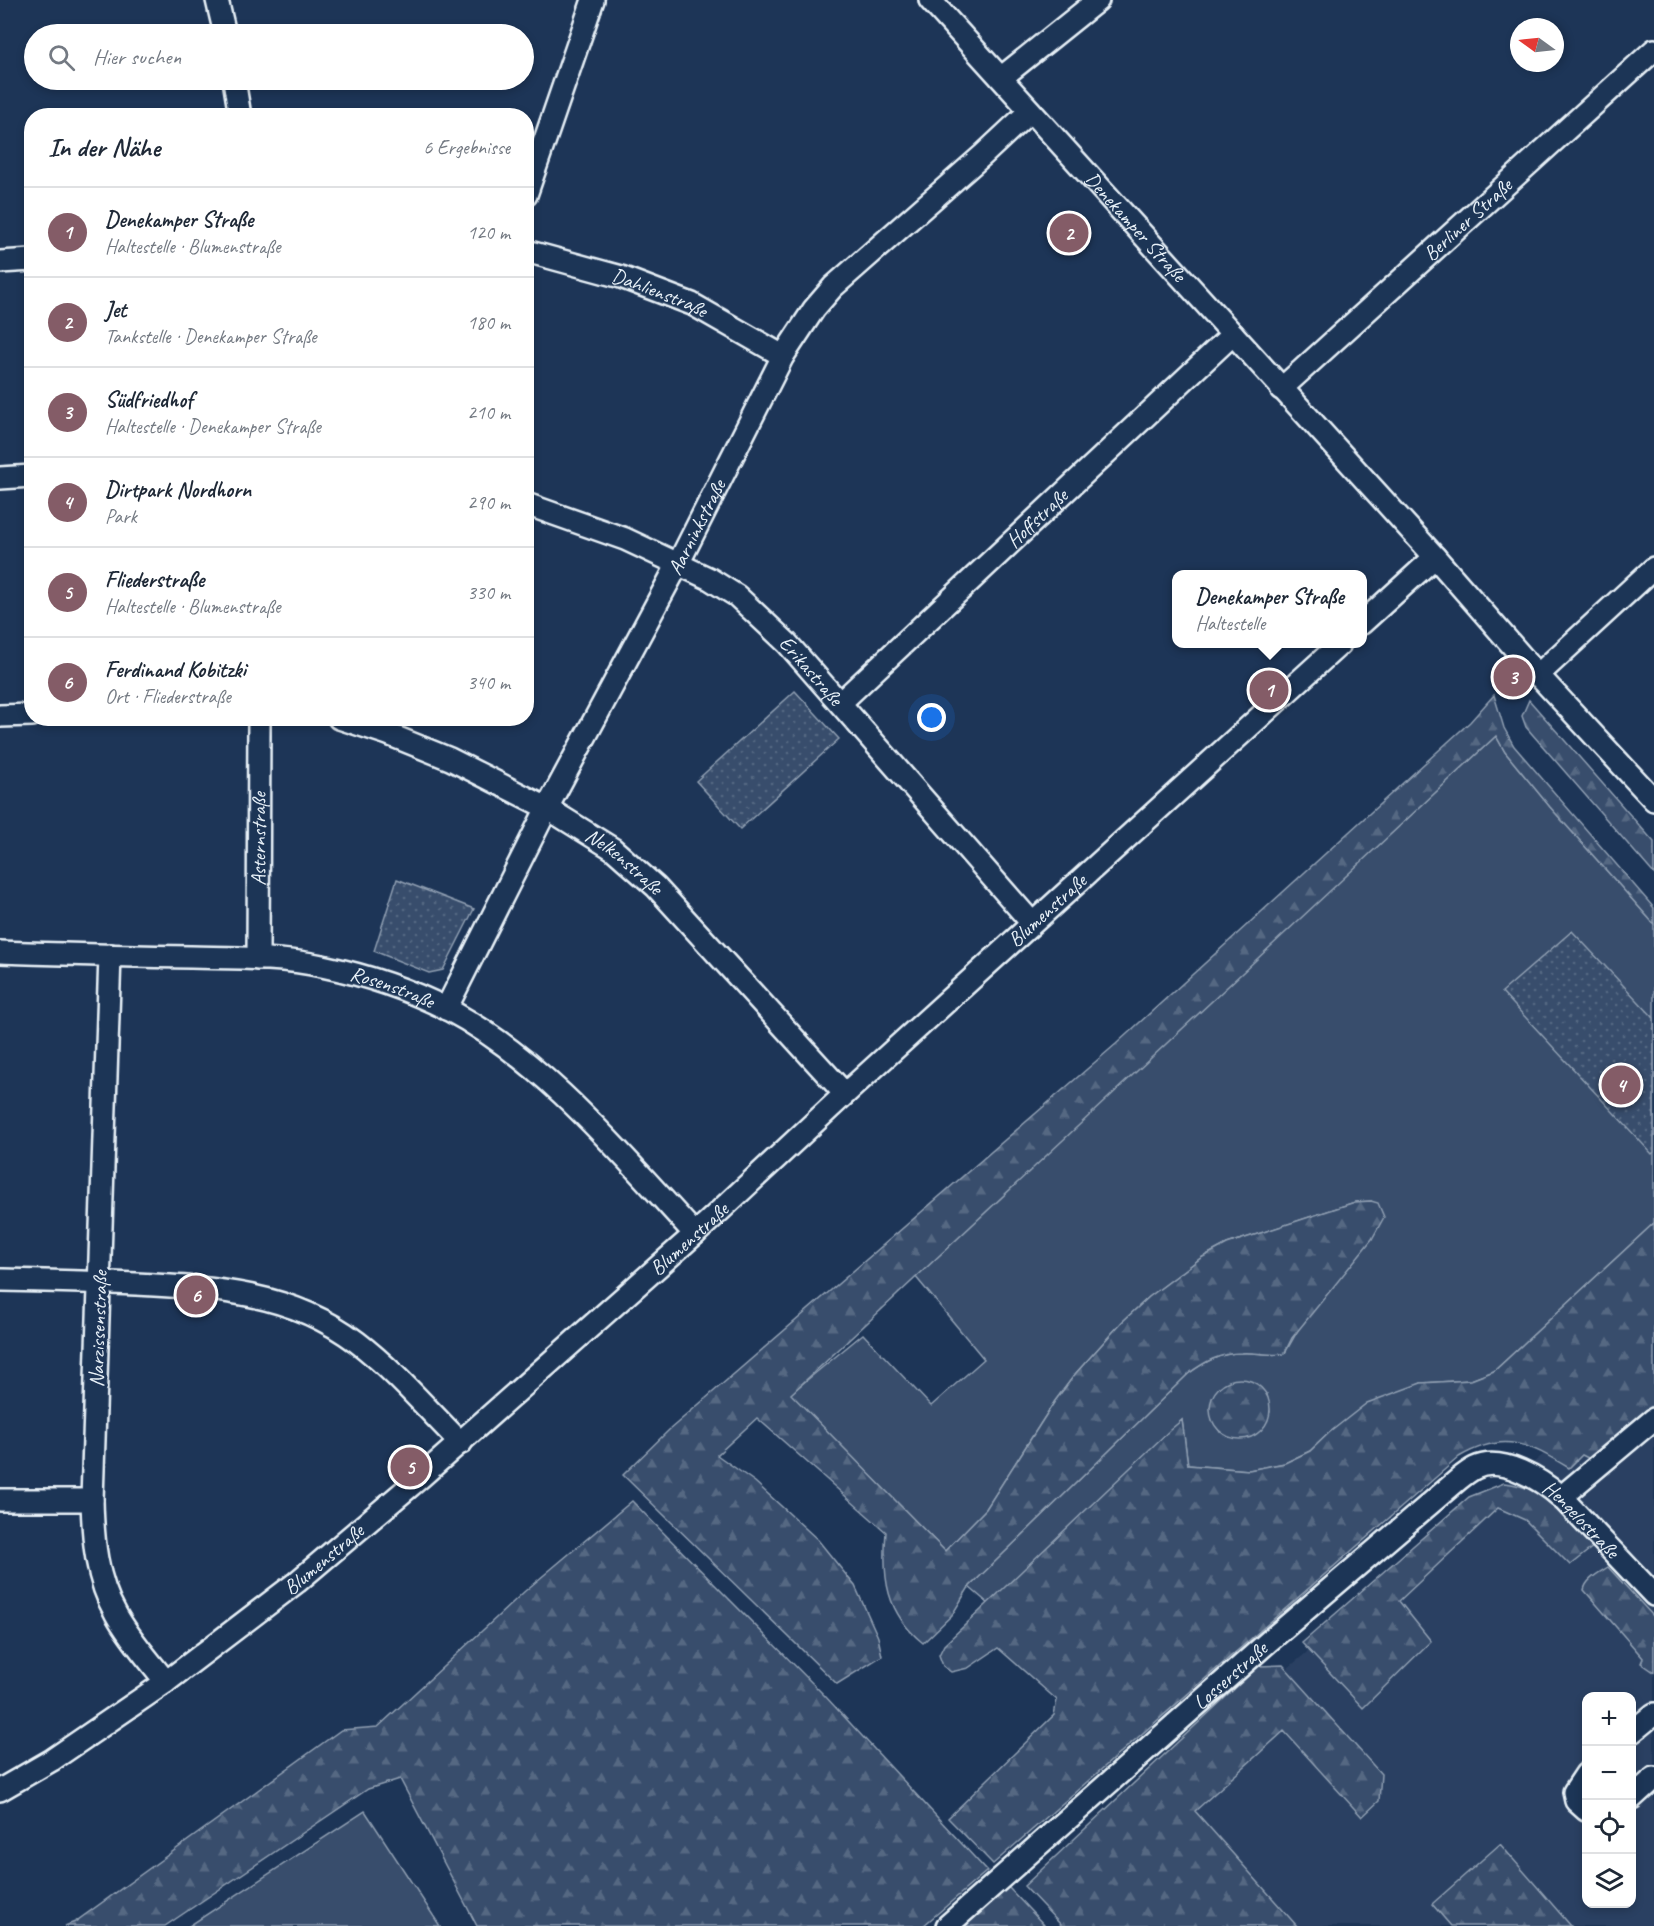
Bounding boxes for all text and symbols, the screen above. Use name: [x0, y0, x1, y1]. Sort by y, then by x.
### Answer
north arrow: [1510, 18, 1564, 72]
search box: [24, 24, 534, 90]
icon: search: [45, 41, 78, 74]
text: Hier suchen: [93, 43, 181, 71]
text: In der Nähe: [48, 131, 160, 164]
text: 6 Ergebnisse: [423, 135, 510, 160]
street label: Denekamper Straße: [1079, 166, 1193, 289]
street label: Berliner Straße: [1418, 171, 1519, 266]
text: Denekamper Straße: [105, 206, 253, 234]
pin: 2: [1050, 210, 1088, 256]
text: 1: [63, 220, 72, 245]
text: 120 m: [467, 220, 510, 245]
text: Haltestelle · Blumenstraße: [105, 234, 281, 259]
street label: Dahlienstraße: [609, 262, 714, 324]
text: Jet: [105, 296, 126, 324]
text: 2: [63, 310, 72, 335]
text: 180 m: [467, 310, 510, 335]
text: Tankstelle · Denekamper Straße: [105, 324, 317, 349]
text: Südfriedhof: [105, 386, 193, 414]
text: 3: [63, 400, 72, 425]
text: 210 m: [467, 400, 510, 425]
text: Haltestelle · Denekamper Straße: [105, 414, 321, 439]
street label: Aarninkstraße: [662, 473, 732, 579]
text: Dirtpark Nordhorn: [105, 476, 251, 504]
street label: Hoffstraße: [1001, 482, 1075, 553]
text: 4: [63, 490, 72, 515]
text: 290 m: [467, 490, 510, 515]
text: Park: [105, 504, 137, 529]
text: Fliederstraße: [105, 566, 204, 594]
popup: [1172, 570, 1367, 648]
text: 5: [63, 580, 72, 605]
text: 330 m: [467, 580, 510, 605]
text: Denekamper Straße: [1195, 583, 1344, 611]
text: Haltestelle · Blumenstraße: [105, 594, 281, 619]
text: Haltestelle: [1195, 611, 1265, 636]
street label: Erikastraße: [774, 630, 850, 712]
pin: 3: [1494, 654, 1532, 700]
text: Ferdinand Kobitzki: [105, 656, 246, 684]
pin: 1: [1250, 668, 1288, 712]
text: 6: [63, 670, 72, 695]
text: 340 m: [467, 670, 510, 695]
text: Ort · Fliederstraße: [105, 684, 231, 709]
your location: [917, 703, 946, 732]
street label: Asternstraße: [245, 790, 272, 886]
street label: Nelkenstraße: [580, 822, 671, 901]
street label: Blumenstraße: [1002, 867, 1093, 953]
street label: Rosenstraße: [347, 960, 441, 1015]
pin: 4: [1602, 1062, 1640, 1108]
street label: Blumenstraße: [644, 1195, 735, 1281]
street label: Narzissenstraße: [83, 1268, 113, 1388]
pin: 6: [176, 1272, 216, 1318]
pin: 5: [390, 1444, 430, 1490]
street label: Hengelostraße: [1538, 1474, 1627, 1565]
street label: Blumenstraße: [278, 1517, 371, 1601]
street label: Losserstraße: [1188, 1634, 1274, 1715]
map controls: [1582, 1692, 1636, 1908]
button: +: [1582, 1692, 1636, 1746]
button: −: [1582, 1746, 1636, 1800]
button: locate: [1582, 1800, 1636, 1854]
button: layers: [1582, 1854, 1636, 1908]

